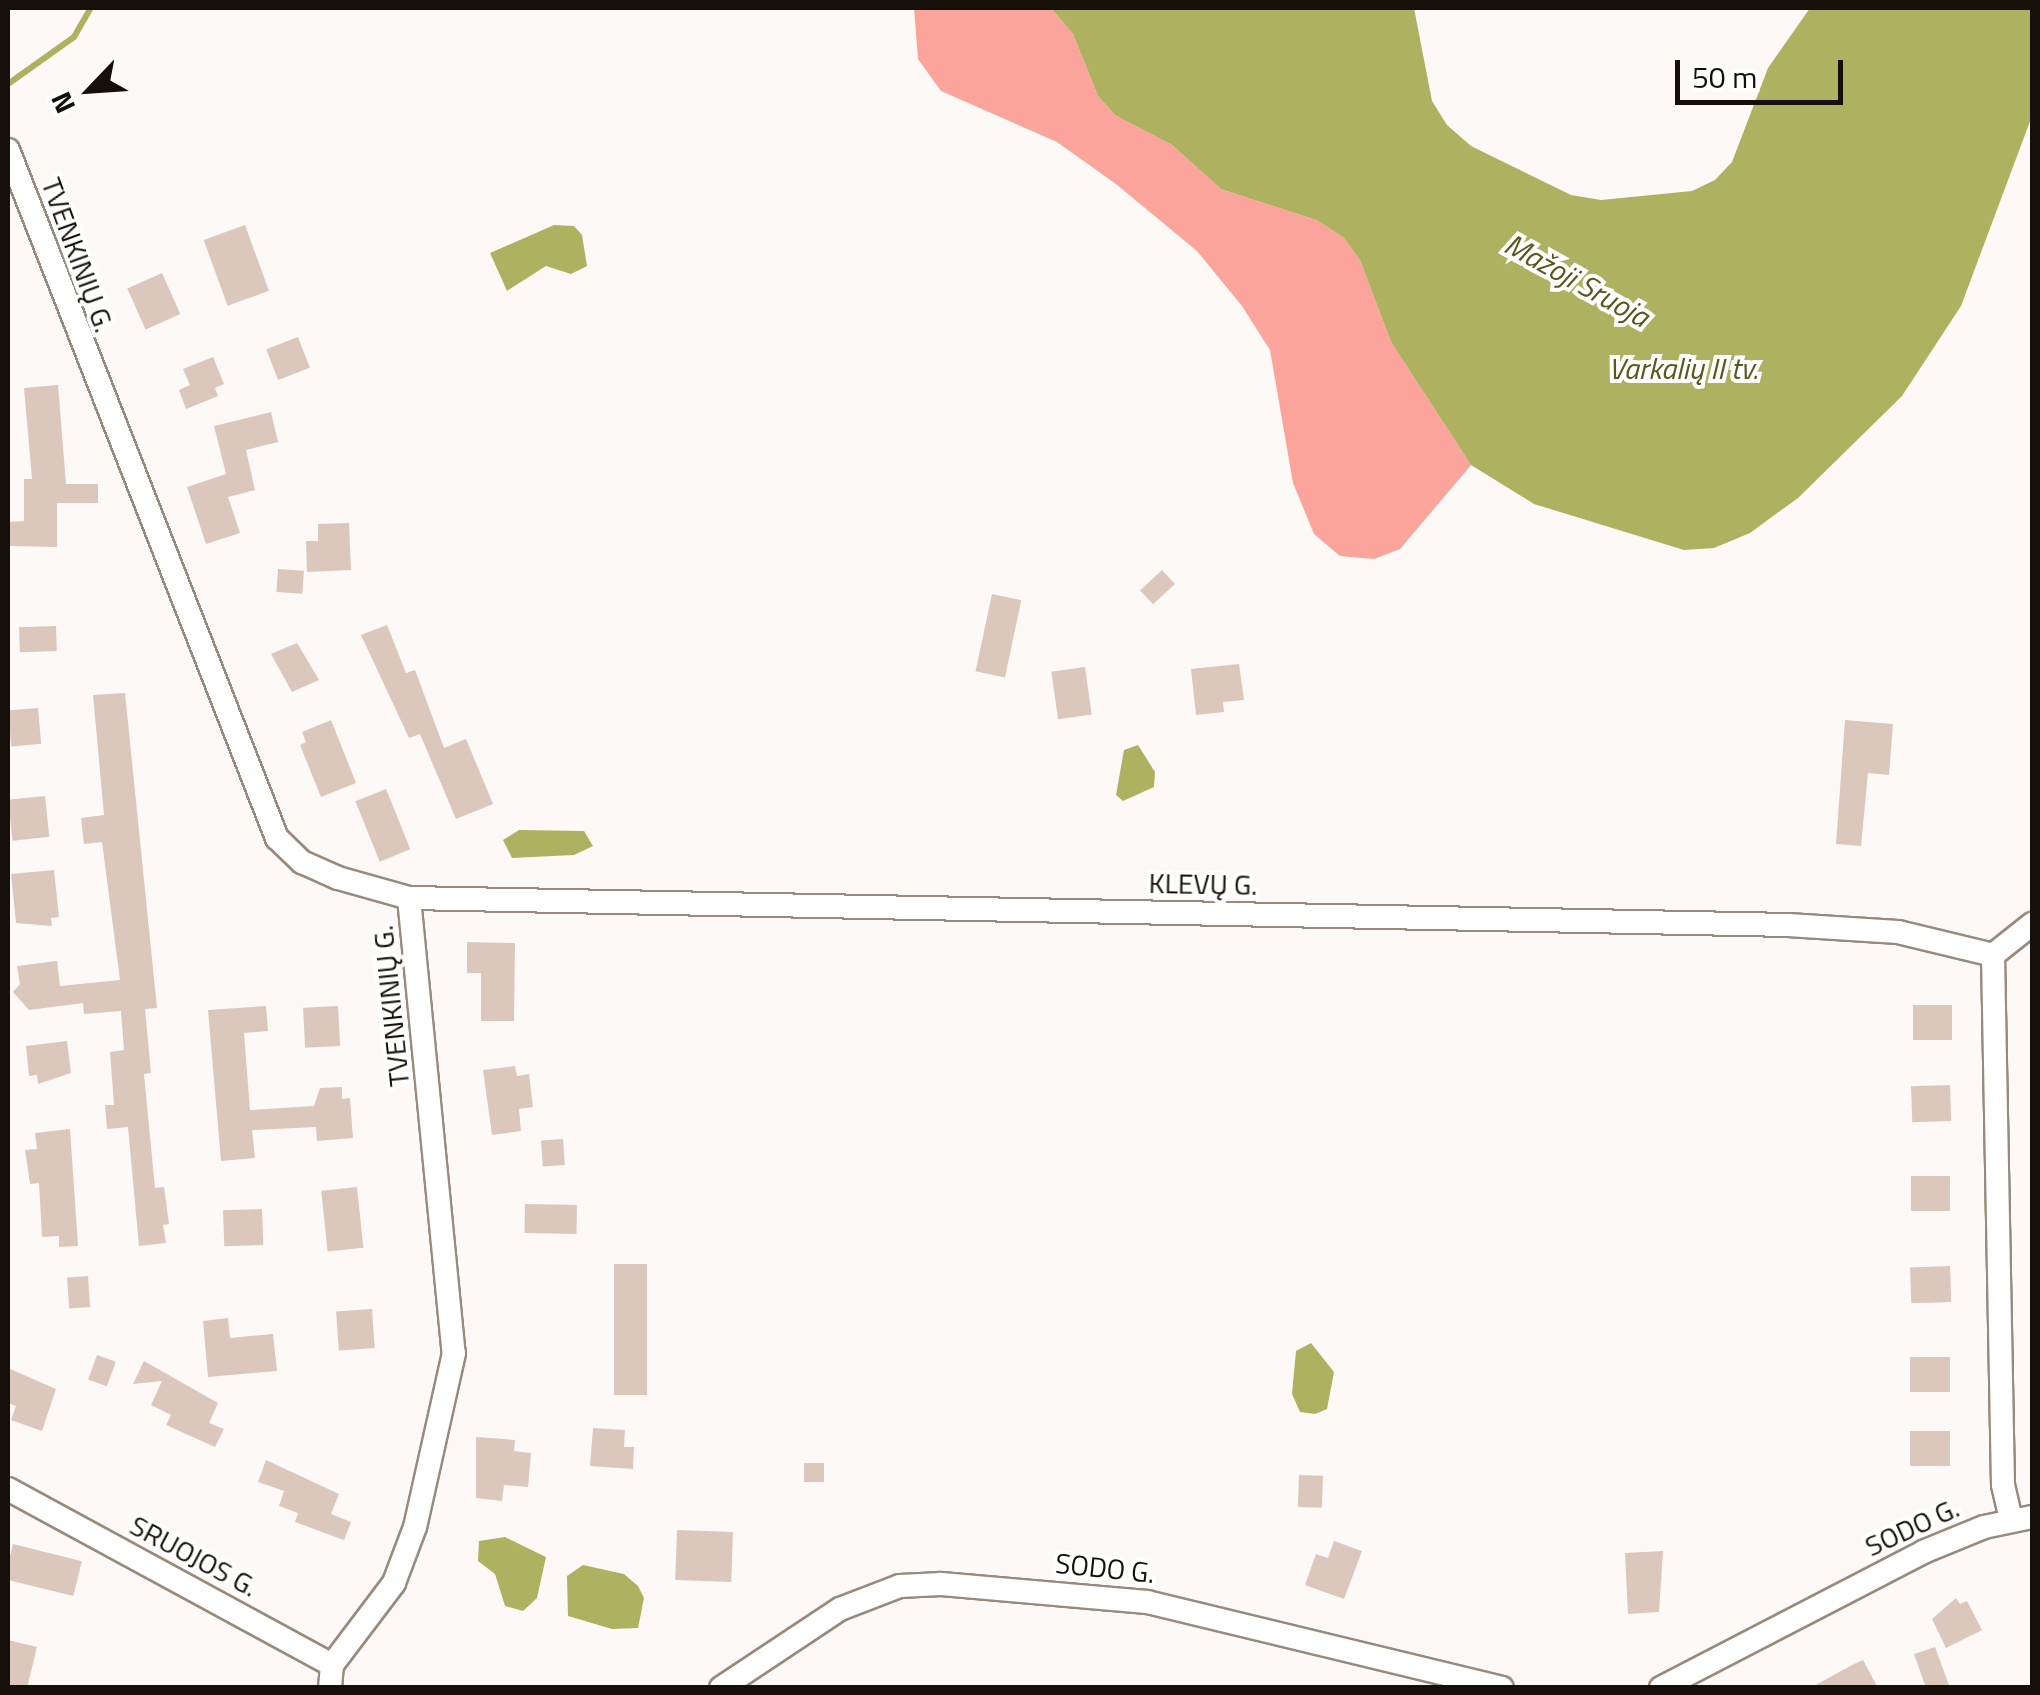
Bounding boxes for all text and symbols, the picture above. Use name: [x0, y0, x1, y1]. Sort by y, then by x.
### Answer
north arrow: [40, 40, 140, 140]
scale bar: [1680, 40, 1848, 102]
text: 50 m: [1692, 54, 1757, 100]
text: N: [39, 85, 86, 121]
street label: TVENKINIŲ G.: [35, 173, 121, 337]
water label: Mažoji Sruoja: [1498, 226, 1656, 334]
water label: Varkalių II tv.: [1608, 350, 1758, 386]
street label: KLEVŲ G.: [1148, 866, 1258, 902]
street label: TVENKINIŲ G.: [366, 924, 416, 1088]
street label: SODO G.: [1860, 1491, 1964, 1563]
street label: SRUOJOS G.: [124, 1508, 264, 1604]
street label: SODO G.: [1054, 1546, 1156, 1590]

